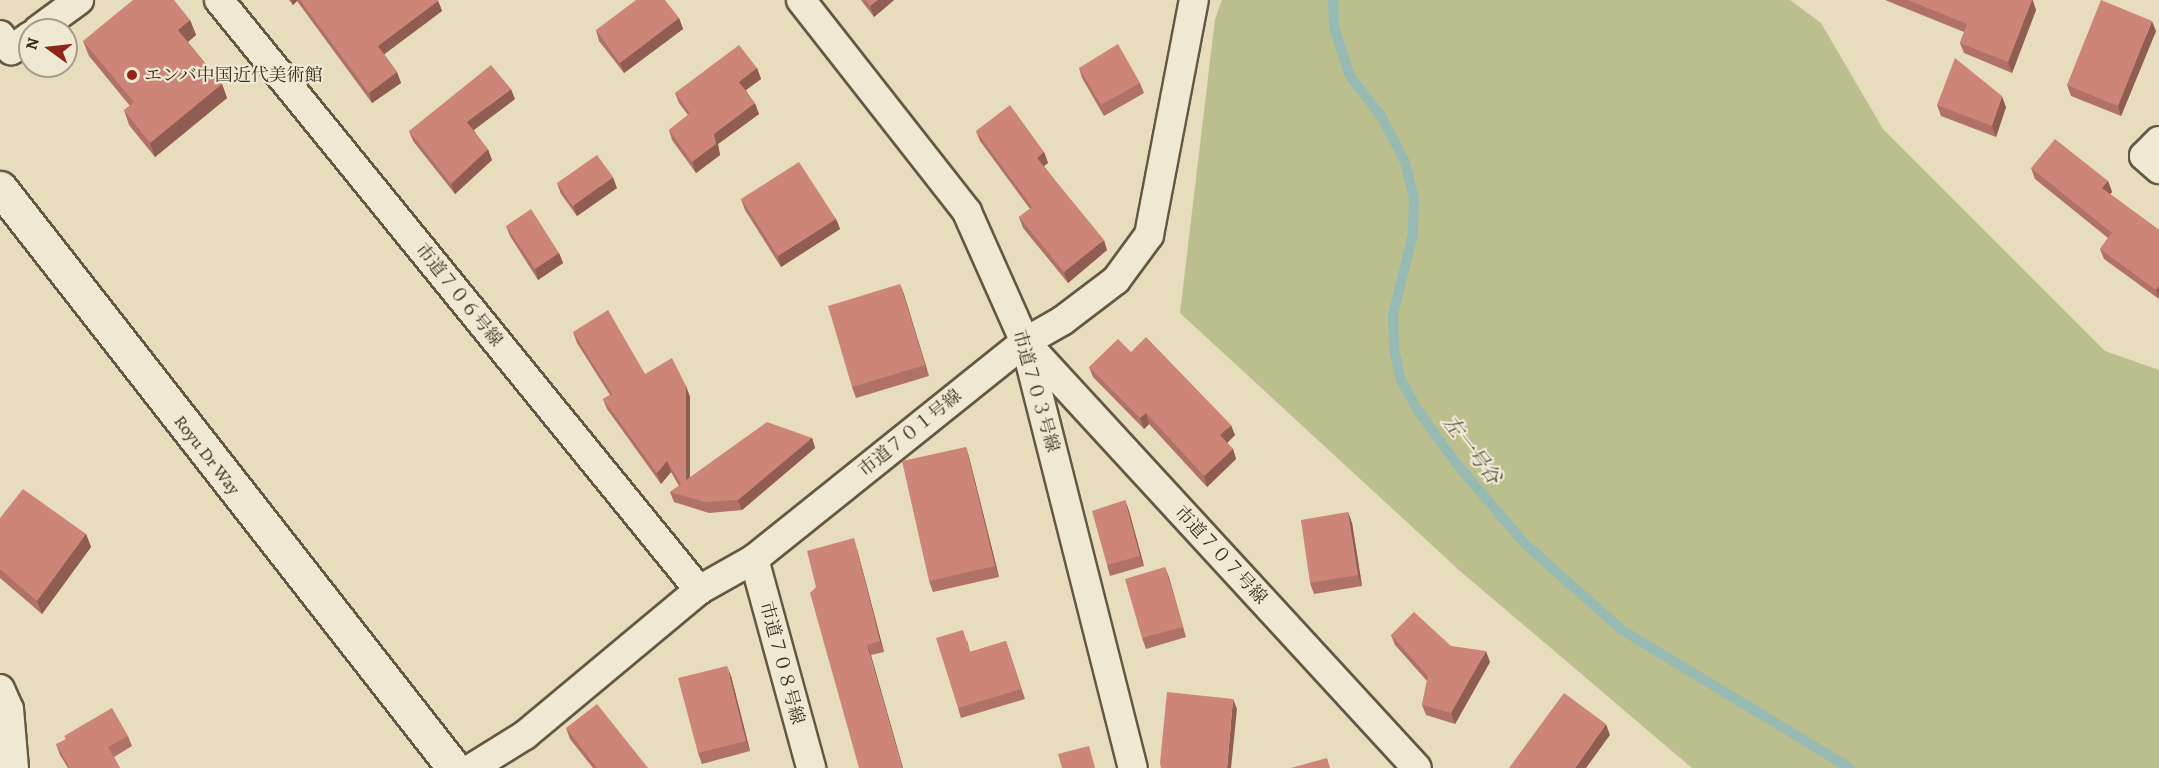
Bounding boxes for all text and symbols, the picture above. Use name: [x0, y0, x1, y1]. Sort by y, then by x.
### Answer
north arrow: [18, 18, 78, 78]
text: N: [20, 35, 45, 52]
place label: エンバ中国近代美術館: [144, 64, 324, 86]
marker: エンバ中国近代美術館: [125, 68, 139, 82]
street label: 市道７０６号線: [411, 239, 507, 351]
street label: 市道７０３号線: [1008, 327, 1064, 455]
street label: 市道７０１号線: [854, 385, 966, 481]
street label: Royu Dr Way: [169, 411, 245, 499]
water label: 左一号谷: [1438, 411, 1506, 489]
street label: 市道７０７号線: [1170, 502, 1272, 608]
street label: 市道７０８号線: [755, 599, 809, 727]

